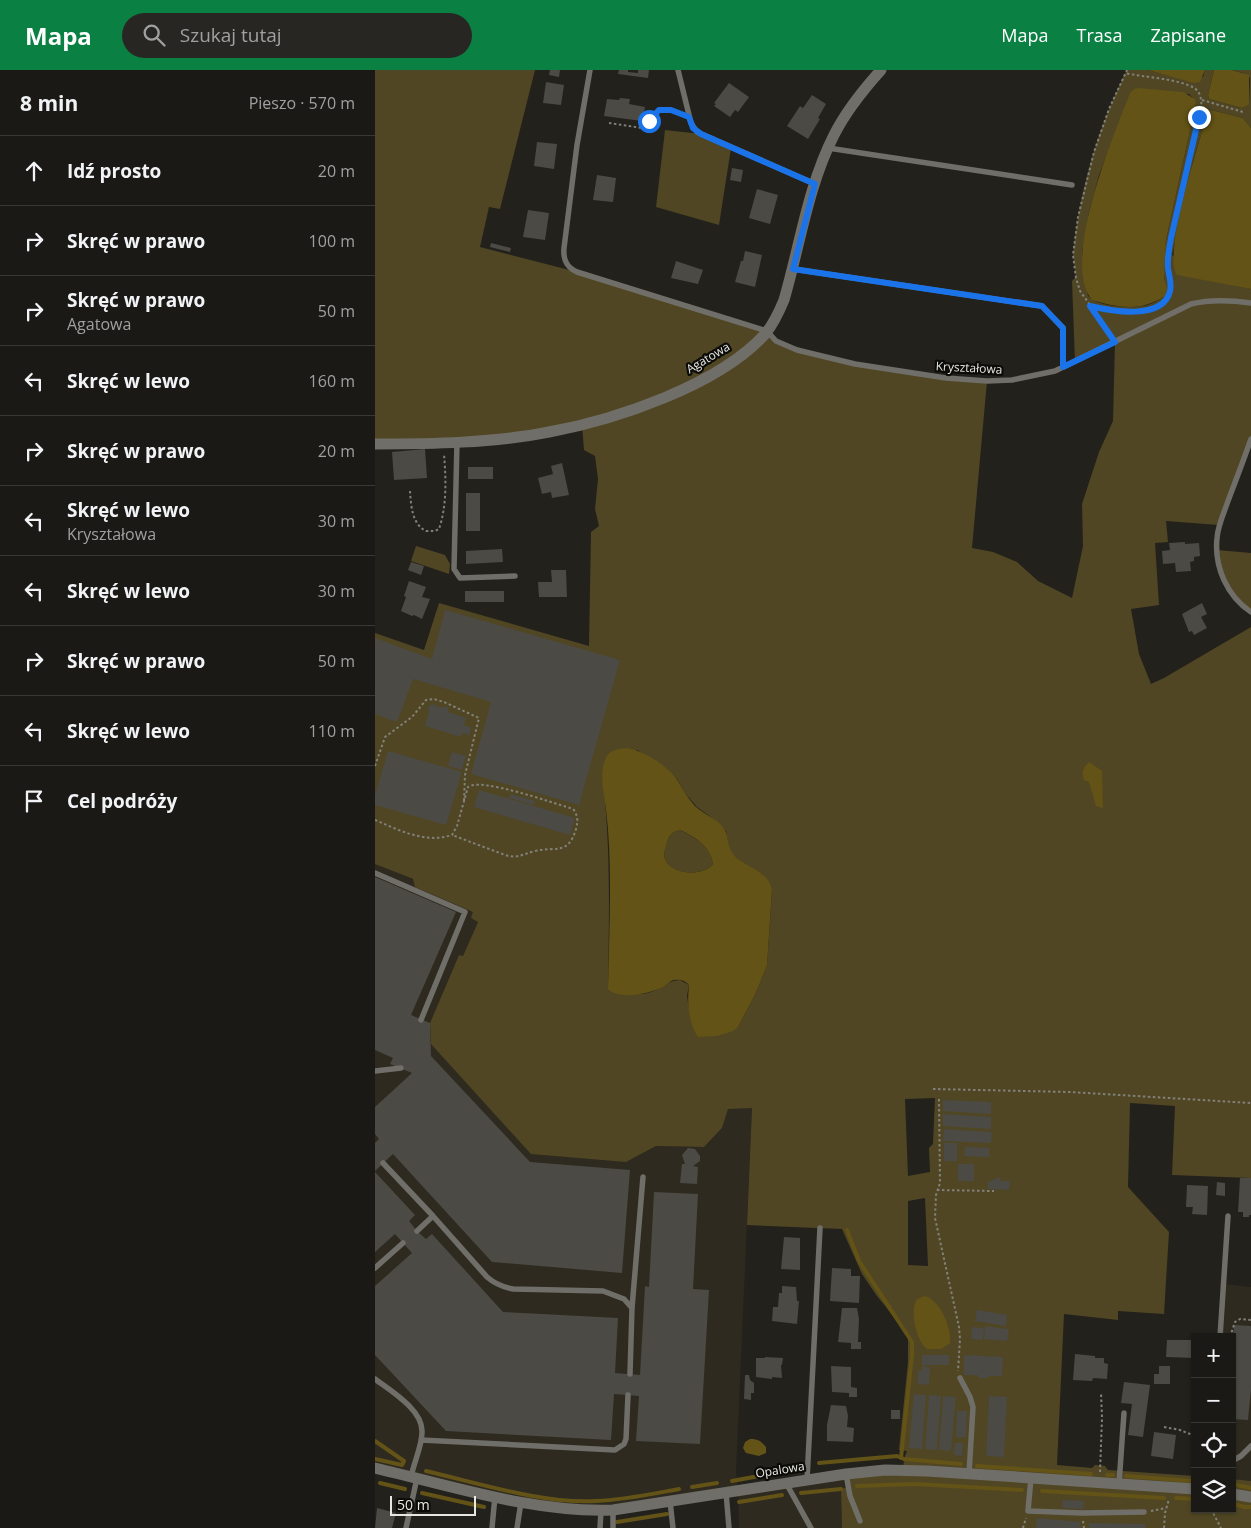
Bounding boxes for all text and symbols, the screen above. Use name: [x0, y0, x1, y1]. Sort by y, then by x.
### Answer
search box: [122, 13, 472, 58]
text: Mapa: [25, 19, 92, 52]
icon: search: [140, 21, 168, 49]
text: Szukaj tutaj: [180, 22, 282, 48]
text: Mapa: [1001, 23, 1049, 47]
text: Trasa: [1077, 23, 1122, 47]
text: Zapisane: [1150, 23, 1226, 47]
text: 8 min: [20, 89, 78, 117]
text: Pieszo · 570 m: [249, 92, 355, 114]
route end: [1188, 106, 1211, 129]
route start: [638, 110, 661, 133]
icon: ahead: [20, 157, 48, 185]
text: Idź prosto: [67, 158, 161, 184]
text: 20 m: [318, 160, 355, 182]
icon: right: [20, 227, 48, 255]
text: Skręć w prawo: [67, 228, 205, 254]
text: 100 m: [309, 230, 355, 252]
text: Skręć w prawo: [67, 287, 205, 313]
icon: right: [20, 297, 48, 325]
text: 50 m: [318, 300, 355, 322]
text: Agatowa: [67, 313, 131, 335]
street label: Agatowa: [683, 338, 733, 377]
street label: Kryształowa: [935, 357, 1003, 378]
icon: left: [20, 367, 48, 395]
text: Skręć w lewo: [67, 368, 190, 394]
text: 160 m: [309, 370, 355, 392]
icon: right: [20, 437, 48, 465]
text: Skręć w prawo: [67, 438, 205, 464]
text: 20 m: [318, 440, 355, 462]
text: Skręć w lewo: [67, 497, 190, 523]
icon: left: [20, 507, 48, 535]
text: 30 m: [318, 510, 355, 532]
text: Kryształowa: [67, 523, 156, 545]
icon: left: [20, 577, 48, 605]
text: Skręć w lewo: [67, 578, 190, 604]
text: 30 m: [318, 580, 355, 602]
icon: right: [20, 647, 48, 675]
text: Skręć w prawo: [67, 648, 205, 674]
text: 50 m: [318, 650, 355, 672]
icon: left: [20, 717, 48, 745]
text: Skręć w lewo: [67, 718, 190, 744]
text: 110 m: [309, 720, 355, 742]
icon: arrive: [20, 787, 48, 815]
text: Cel podróży: [67, 788, 177, 814]
map controls: [1191, 1333, 1236, 1513]
button: +: [1191, 1333, 1236, 1378]
button: −: [1191, 1378, 1236, 1423]
button: locate: [1191, 1423, 1236, 1468]
street label: Opalowa: [754, 1457, 806, 1482]
button: layers: [1191, 1468, 1236, 1513]
scale bar: [390, 1493, 476, 1516]
text: 50 m: [397, 1495, 430, 1514]

